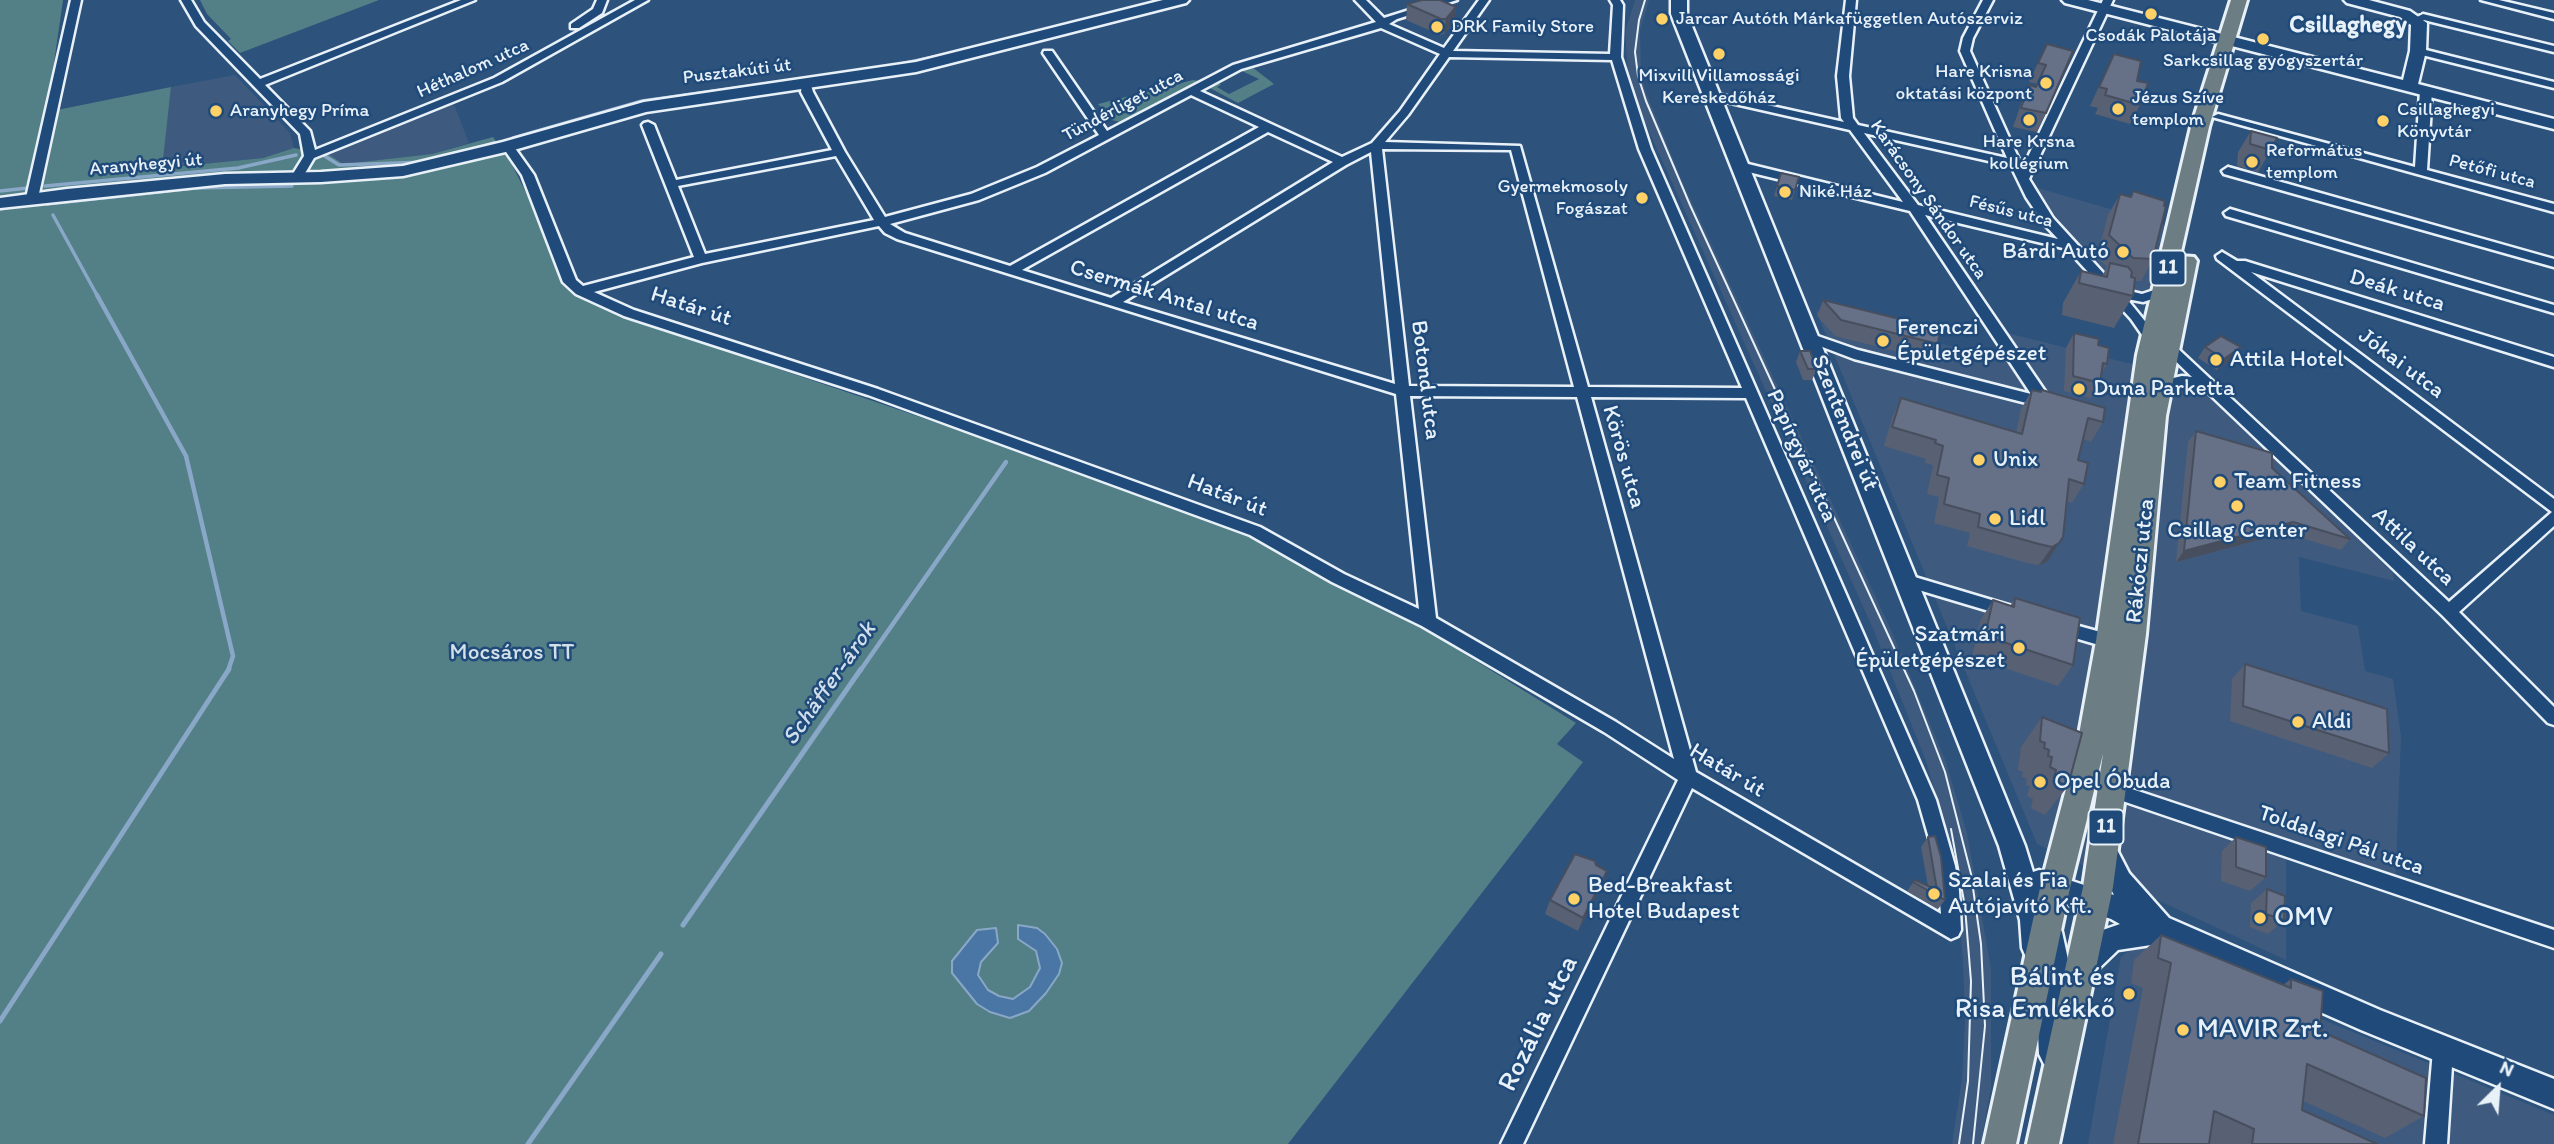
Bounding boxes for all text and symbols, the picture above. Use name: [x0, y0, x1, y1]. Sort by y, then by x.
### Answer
marker: Csodák Palotája: [2143, 6, 2159, 22]
place label: Jarcar Autóth Márkafüggetlen Autószerviz: [1676, 8, 2023, 30]
marker: Jarcar Autóth Márkafüggetlen Autószerviz: [1654, 11, 1670, 27]
district label: Csillaghegy: [2289, 12, 2407, 40]
place label: DRK Family Store: [1451, 16, 1594, 38]
marker: DRK Family Store: [1429, 19, 1445, 35]
place label: Csodák Palotája: [2085, 25, 2217, 47]
marker: Sarkcsillag gyógyszertár: [2255, 31, 2271, 47]
street label: Héthalom utca: [414, 34, 532, 104]
marker: Mixvill Villamossági Kereskedőház: [1711, 46, 1727, 62]
place label: Sarkcsillag gyógyszertár: [2163, 50, 2363, 72]
street label: Pusztakúti út: [681, 54, 793, 90]
place label: Hare Krisna oktatási központ: [1896, 61, 2032, 105]
street label: Tündérliget utca: [1059, 65, 1187, 147]
place label: Mixvill Villamossági Kereskedőház: [1638, 65, 1800, 109]
marker: Hare Krisna oktatási központ: [2038, 75, 2054, 91]
place label: Jézus Szíve templom: [2132, 87, 2224, 131]
place label: Csillaghegyi Könyvtár: [2397, 99, 2495, 143]
place label: Aranyhegy Príma: [230, 100, 369, 122]
marker: Jézus Szíve templom: [2110, 101, 2126, 117]
marker: Aranyhegy Príma: [208, 103, 224, 119]
marker: Hare Krsna kollégium: [2021, 112, 2037, 128]
marker: Csillaghegyi Könyvtár: [2375, 113, 2391, 129]
street label: Karácsony Sándor utca: [1864, 116, 1992, 284]
place label: Hare Krsna kollégium: [1983, 131, 2075, 175]
place label: Református templom: [2266, 140, 2362, 184]
street label: Aranyhegyi út: [89, 149, 203, 181]
street label: Petőfi utca: [2446, 150, 2538, 194]
marker: Református templom: [2244, 154, 2260, 170]
place label: Gyermekmosoly Fogászat: [1497, 176, 1628, 220]
place label: Niké Ház: [1799, 181, 1872, 203]
marker: Niké Ház: [1777, 184, 1793, 200]
marker: Gyermekmosoly Fogászat: [1634, 190, 1650, 206]
street label: Fésűs utca: [1967, 191, 2055, 233]
place label: Bárdi Autó: [2002, 238, 2109, 266]
marker: Bárdi Autó: [2115, 244, 2131, 260]
road number: 11: [2150, 250, 2186, 286]
street label: Csermák Antal utca: [1066, 254, 1262, 338]
street label: Deák utca: [2346, 263, 2448, 319]
street label: Határ út: [647, 281, 735, 333]
place label: Ferenczi Épületgépészet: [1897, 314, 2046, 368]
street label: Botond utca: [1404, 319, 1446, 441]
street label: Jókai utca: [2353, 323, 2449, 405]
marker: Ferenczi Épületgépészet: [1875, 333, 1891, 349]
place label: Attila Hotel: [2230, 346, 2344, 374]
street label: Szentendrei út: [1804, 351, 1884, 495]
marker: Attila Hotel: [2208, 352, 2224, 368]
place label: Duna Parketta: [2093, 375, 2235, 403]
marker: Duna Parketta: [2071, 381, 2087, 397]
street label: Papírgyár utca: [1759, 385, 1843, 527]
street label: Körös utca: [1595, 402, 1651, 512]
place label: Unix: [1993, 446, 2038, 474]
marker: Unix: [1971, 452, 1987, 468]
street label: Határ út: [1183, 468, 1271, 524]
place label: Team Fitness: [2234, 468, 2362, 496]
marker: Team Fitness: [2212, 474, 2228, 490]
street label: Rákóczi utca: [2121, 497, 2161, 625]
marker: Csillag Center: [2229, 498, 2245, 514]
street label: Attila utca: [2366, 502, 2460, 592]
place label: Lidl: [2009, 505, 2046, 533]
marker: Lidl: [1987, 511, 2003, 527]
place label: Csillag Center: [2167, 517, 2307, 545]
water label: Schäffer-árok: [777, 617, 883, 751]
place label: Szatmári Épületgépészet: [1856, 621, 2005, 675]
park label: Mocsáros TT: [450, 639, 574, 667]
marker: Szatmári Épületgépészet: [2011, 640, 2027, 656]
place label: Aldi: [2312, 708, 2351, 736]
marker: Aldi: [2290, 714, 2306, 730]
street label: Határ út: [1684, 738, 1770, 804]
place label: Opel Óbuda: [2054, 768, 2170, 796]
marker: Opel Óbuda: [2032, 774, 2048, 790]
street label: Toldalagi Pál utca: [2255, 800, 2427, 882]
road number: 11: [2088, 810, 2124, 844]
place label: Szalai és Fia Autójavító Kft.: [1948, 867, 2092, 921]
place label: Bed-Breakfast Hotel Budapest: [1588, 872, 1740, 926]
marker: Szalai és Fia Autójavító Kft.: [1926, 886, 1942, 902]
marker: Bed-Breakfast Hotel Budapest: [1566, 891, 1582, 907]
place label: OMV: [2274, 901, 2333, 935]
marker: OMV: [2252, 910, 2268, 926]
street label: Rozália utca: [1492, 951, 1586, 1097]
place label: Bálint és Risa Emlékkő: [1955, 961, 2115, 1027]
marker: Bálint és Risa Emlékkő: [2121, 986, 2137, 1002]
place label: MAVIR Zrt.: [2197, 1013, 2329, 1047]
marker: MAVIR Zrt.: [2175, 1022, 2191, 1038]
north arrow: [2463, 1053, 2533, 1123]
text: N: [2496, 1055, 2518, 1082]

